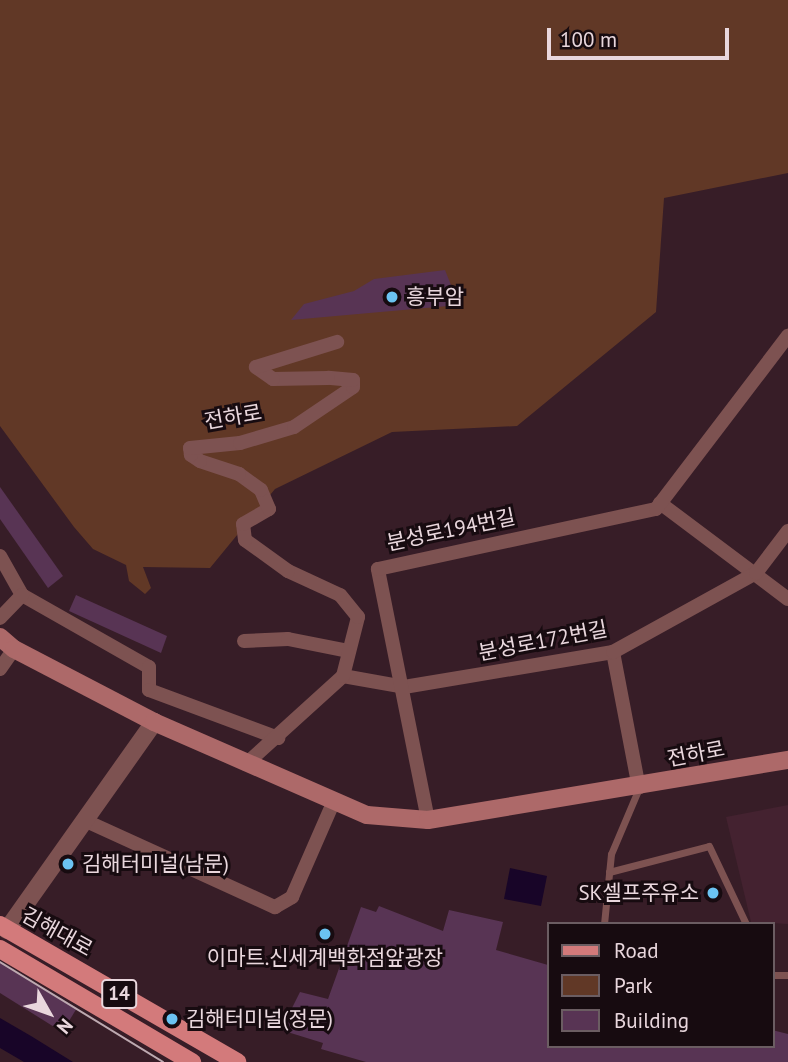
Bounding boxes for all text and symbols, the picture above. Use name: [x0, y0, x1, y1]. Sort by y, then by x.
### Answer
scale bar: [550, 14, 732, 58]
text: 100 m: [560, 26, 617, 53]
place label: 흥부암: [406, 284, 464, 310]
marker: 흥부암: [384, 289, 400, 305]
street label: 전하로: [202, 400, 264, 434]
street label: 분성로194번길: [384, 504, 518, 556]
street label: 분성로172번길: [476, 616, 610, 666]
street label: 전하로: [665, 736, 727, 772]
place label: 김해터미널(남문): [82, 851, 229, 877]
marker: 김해터미널(남문): [60, 856, 76, 872]
place label: SK셀프주유소: [578, 880, 699, 906]
marker: SK셀프주유소: [705, 885, 721, 901]
street label: 김해대로: [17, 902, 97, 962]
legend: [546, 922, 774, 1048]
marker: 이마트.신세계백화점앞광장: [317, 926, 333, 942]
text: Road: [614, 937, 658, 964]
place label: 이마트.신세계백화점앞광장: [207, 945, 443, 971]
text: Park: [614, 972, 653, 999]
north arrow: [14, 978, 84, 1048]
road number: 14: [100, 978, 138, 1010]
place label: 김해터미널(정문): [186, 1006, 333, 1032]
text: Building: [614, 1007, 689, 1034]
marker: 김해터미널(정문): [164, 1011, 180, 1027]
text: N: [52, 1014, 78, 1039]

